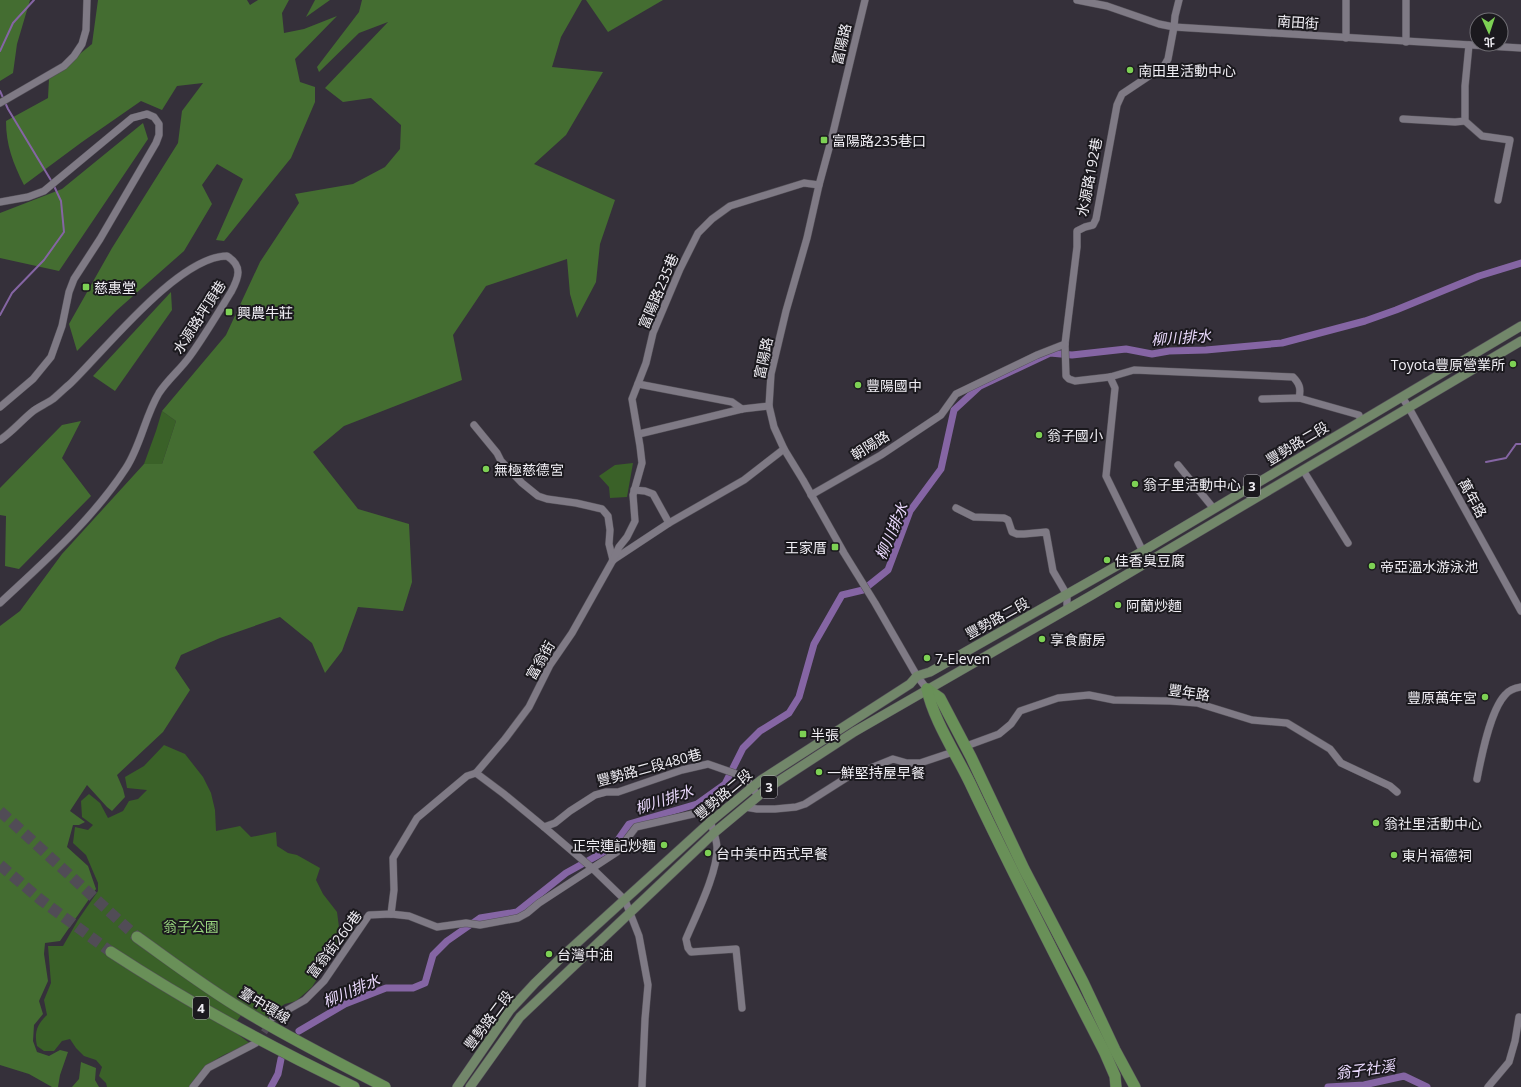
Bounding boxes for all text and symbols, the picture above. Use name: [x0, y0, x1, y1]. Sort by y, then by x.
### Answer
street label: 南田街: [1276, 11, 1320, 33]
north arrow: [1469, 12, 1509, 52]
street label: 富陽路: [827, 21, 855, 67]
text: 北: [1484, 35, 1495, 50]
place label: 南田里活動中心: [1138, 61, 1236, 80]
marker: 南田里活動中心: [1125, 65, 1135, 75]
place label: 富陽路235巷口: [832, 131, 926, 150]
marker: 富陽路235巷口: [819, 135, 829, 145]
street label: 水源路192巷: [1072, 136, 1106, 218]
street label: 富陽路235巷: [634, 250, 682, 332]
street label: 水源路坪頂巷: [168, 277, 230, 357]
place label: 慈惠堂: [94, 278, 136, 297]
marker: 慈惠堂: [81, 282, 91, 292]
place label: 興農牛莊: [237, 303, 293, 322]
marker: 興農牛莊: [224, 307, 234, 317]
water label: 柳川排水: [1150, 325, 1213, 349]
street label: 富陽路: [749, 335, 777, 381]
place label: Toyota豐原營業所: [1391, 355, 1505, 374]
marker: Toyota豐原營業所: [1508, 359, 1518, 369]
place label: 豐陽國中: [866, 376, 922, 395]
marker: 豐陽國中: [853, 380, 863, 390]
street label: 豐勢路二段: [1262, 417, 1332, 469]
street label: 朝陽路: [847, 426, 893, 464]
place label: 翁子國小: [1047, 426, 1103, 445]
marker: 翁子國小: [1034, 430, 1044, 440]
place label: 無極慈德宮: [494, 460, 564, 479]
marker: 無極慈德宮: [481, 464, 491, 474]
place label: 翁子里活動中心: [1143, 475, 1241, 494]
road number: 3: [1244, 475, 1260, 497]
street label: 萬年路: [1455, 475, 1491, 521]
marker: 翁子里活動中心: [1130, 479, 1140, 489]
water label: 柳川排水: [870, 499, 912, 563]
place label: 王家厝: [785, 538, 827, 557]
marker: 王家厝: [830, 542, 840, 552]
place label: 佳香臭豆腐: [1115, 551, 1185, 570]
marker: 佳香臭豆腐: [1102, 555, 1112, 565]
place label: 帝亞溫水游泳池: [1380, 557, 1478, 576]
marker: 帝亞溫水游泳池: [1367, 561, 1377, 571]
street label: 豐勢路二段: [962, 593, 1032, 643]
place label: 阿蘭炒麵: [1126, 596, 1182, 615]
marker: 阿蘭炒麵: [1113, 600, 1123, 610]
place label: 享食廚房: [1050, 630, 1106, 649]
marker: 享食廚房: [1037, 634, 1047, 644]
street label: 富翁街: [521, 637, 559, 683]
place label: 7-Eleven: [935, 649, 990, 668]
marker: 7-Eleven: [922, 653, 932, 663]
street label: 豐年路: [1167, 680, 1211, 704]
place label: 豐原萬年宮: [1407, 688, 1477, 707]
marker: 豐原萬年宮: [1480, 692, 1490, 702]
place label: 半張: [811, 725, 839, 744]
marker: 半張: [798, 729, 808, 739]
street label: 豐勢路二段480巷: [594, 744, 704, 790]
place label: 一鮮堅持屋早餐: [827, 763, 925, 782]
street label: 豐勢路二段: [690, 764, 756, 824]
marker: 一鮮堅持屋早餐: [814, 767, 824, 777]
road number: 3: [761, 776, 777, 798]
water label: 柳川排水: [632, 780, 697, 818]
place label: 翁社里活動中心: [1384, 814, 1482, 833]
marker: 翁社里活動中心: [1371, 818, 1381, 828]
place label: 正宗連記炒麵: [572, 836, 656, 855]
marker: 正宗連記炒麵: [659, 840, 669, 850]
place label: 台中美中西式早餐: [716, 844, 828, 863]
place label: 東片福德祠: [1402, 846, 1472, 865]
marker: 台中美中西式早餐: [703, 848, 713, 858]
marker: 東片福德祠: [1389, 850, 1399, 860]
street label: 富翁街260巷: [302, 906, 366, 982]
park label: 翁子公園: [163, 917, 219, 936]
place label: 台灣中油: [557, 945, 613, 964]
marker: 台灣中油: [544, 949, 554, 959]
water label: 柳川排水: [319, 969, 383, 1011]
street label: 臺中環線: [236, 982, 294, 1028]
street label: 豐勢路二段: [459, 986, 517, 1054]
road number: 4: [193, 997, 209, 1019]
water label: 翁子社溪: [1334, 1055, 1398, 1083]

